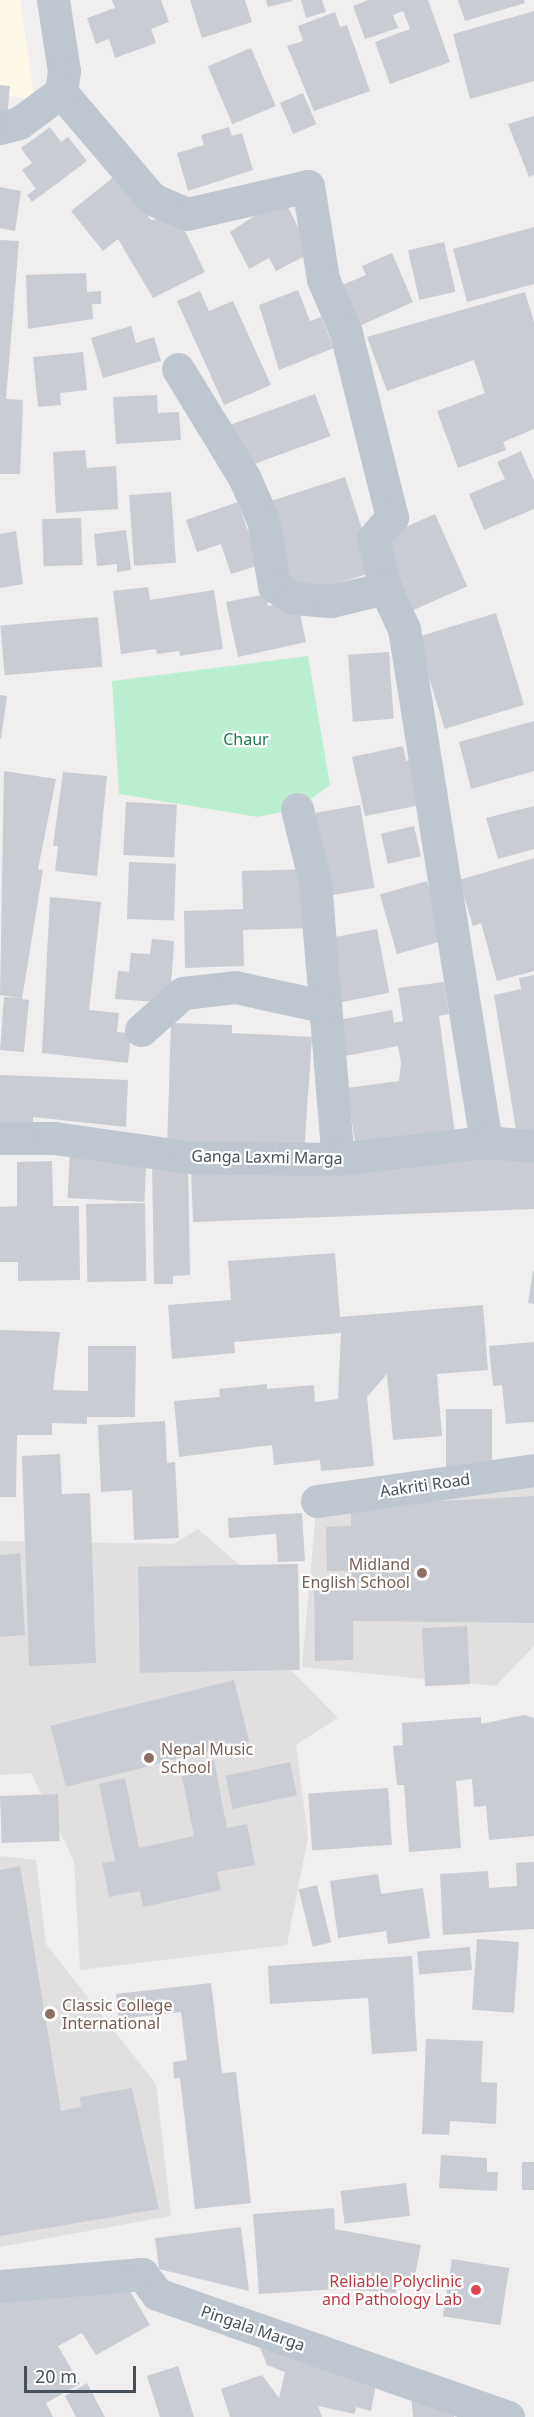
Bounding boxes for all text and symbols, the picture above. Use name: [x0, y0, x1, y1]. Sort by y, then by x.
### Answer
park label: Chaur: [223, 729, 269, 749]
street label: Ganga Laxmi Marga: [191, 1146, 343, 1168]
street label: Aakriti Road: [379, 1469, 471, 1501]
place label: Midland English School: [302, 1554, 410, 1592]
marker: Midland English School: [415, 1566, 429, 1580]
place label: Nepal Music School: [161, 1739, 253, 1777]
marker: Nepal Music School: [142, 1751, 156, 1765]
place label: Classic College International: [62, 1995, 172, 2033]
marker: Classic College International: [43, 2007, 57, 2021]
place label: Reliable Polyclinic and Pathology Lab: [322, 2271, 462, 2309]
marker: Reliable Polyclinic and Pathology Lab: [467, 2281, 485, 2299]
street label: Pingala Marga: [199, 2301, 307, 2355]
scale bar: [27, 2354, 140, 2392]
text: 20 m: [35, 2364, 77, 2388]

